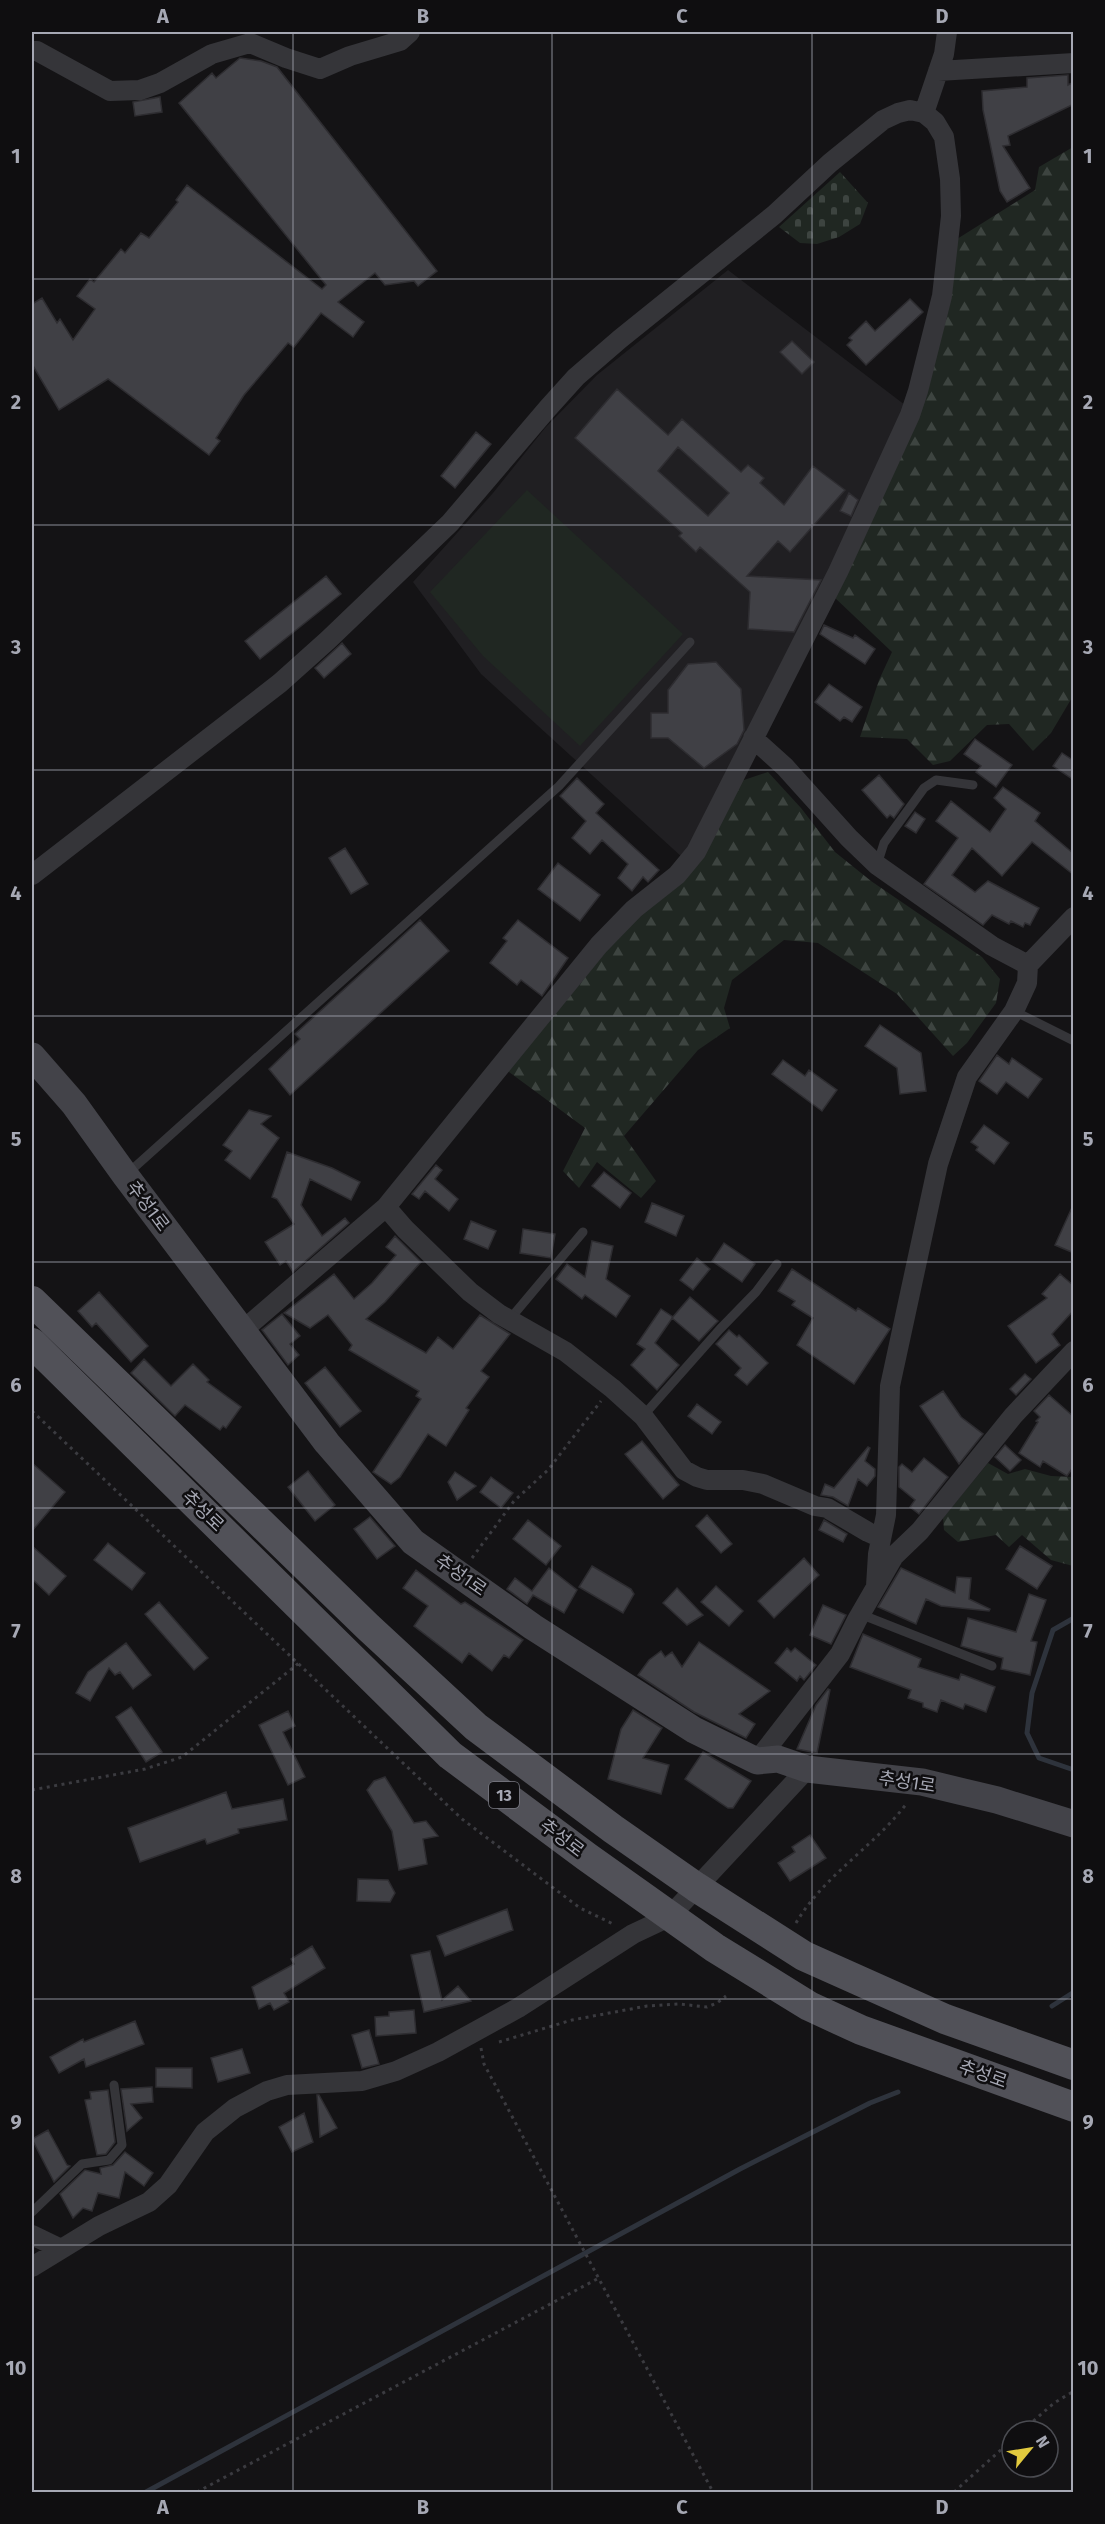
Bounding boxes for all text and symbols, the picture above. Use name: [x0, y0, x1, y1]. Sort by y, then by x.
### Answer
text: A: [156, 4, 170, 28]
text: B: [417, 4, 429, 28]
text: C: [676, 4, 688, 28]
text: D: [935, 4, 949, 28]
text: 1: [11, 144, 21, 168]
text: 1: [1083, 144, 1093, 168]
text: 2: [11, 390, 21, 414]
text: 2: [1083, 390, 1093, 414]
text: 3: [10, 635, 21, 659]
text: 3: [1082, 635, 1093, 659]
text: 4: [10, 881, 22, 905]
text: 4: [1082, 881, 1094, 905]
text: 5: [11, 1127, 22, 1151]
text: 5: [1083, 1127, 1094, 1151]
street label: 추성1로: [122, 1176, 174, 1236]
text: 6: [10, 1373, 22, 1397]
text: 6: [1082, 1373, 1094, 1397]
street label: 추성로: [177, 1486, 229, 1536]
street label: 추성1로: [431, 1550, 491, 1600]
text: 7: [11, 1619, 21, 1643]
text: 7: [1083, 1619, 1093, 1643]
street label: 추성1로: [877, 1767, 937, 1797]
road number: 13: [489, 1782, 519, 1808]
street label: 추성로: [536, 1814, 588, 1862]
text: 8: [10, 1864, 22, 1888]
text: 8: [1082, 1864, 1094, 1888]
street label: 추성로: [956, 2055, 1010, 2093]
text: 9: [10, 2110, 22, 2134]
text: 9: [1082, 2110, 1094, 2134]
text: 10: [6, 2356, 26, 2380]
text: 10: [1078, 2356, 1098, 2380]
north arrow: [1000, 2419, 1060, 2479]
text: N: [1032, 2432, 1053, 2451]
text: A: [156, 2495, 170, 2519]
text: B: [417, 2495, 429, 2519]
text: C: [676, 2495, 688, 2519]
text: D: [935, 2495, 949, 2519]

